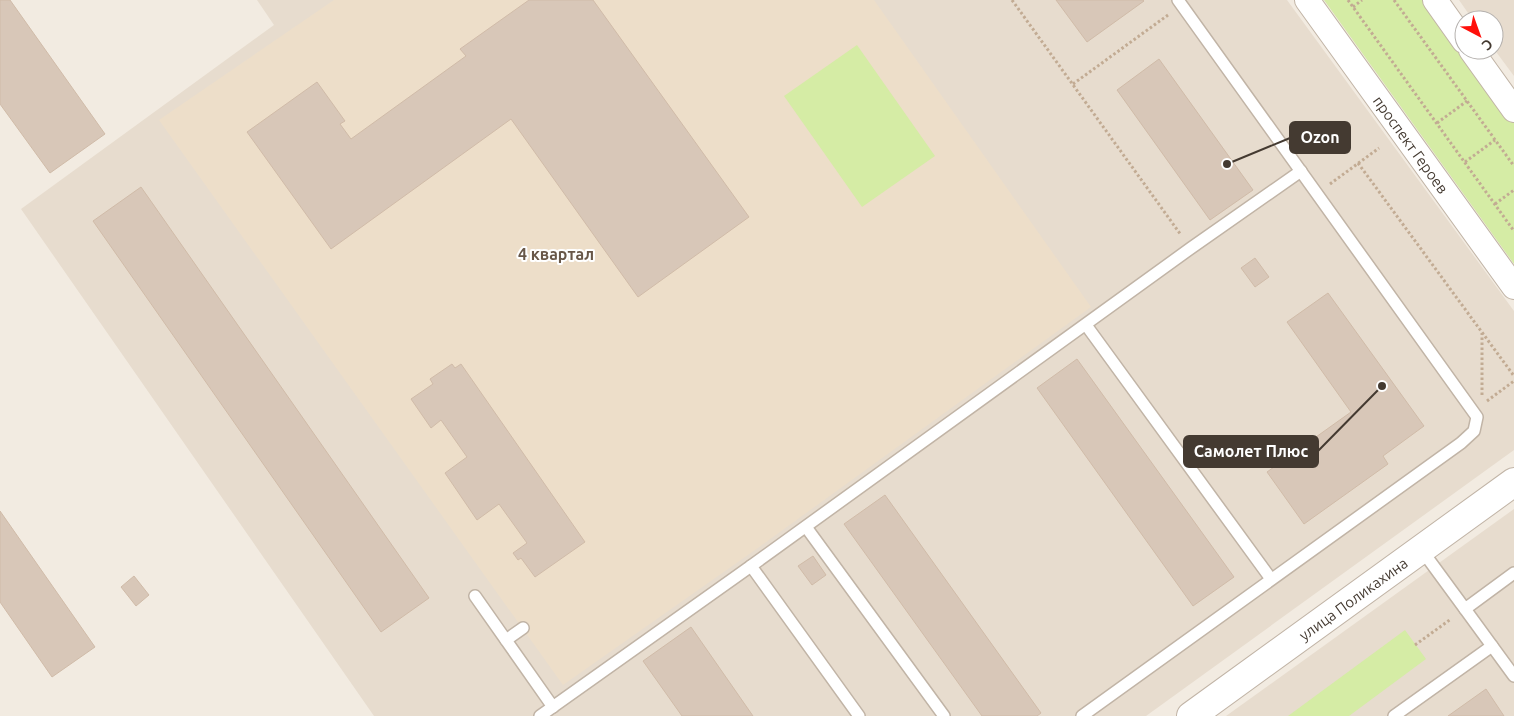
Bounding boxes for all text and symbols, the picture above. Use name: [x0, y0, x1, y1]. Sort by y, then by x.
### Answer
north arrow: [1454, 10, 1504, 60]
text: С: [1479, 36, 1496, 54]
street label: проспект Героев: [1370, 92, 1452, 197]
callout: Ozon: [1290, 122, 1350, 153]
text: Ozon: [1300, 128, 1340, 146]
district label: 4 квартал: [518, 245, 594, 263]
callout: Самолет Плюс: [1184, 436, 1318, 467]
text: Самолет Плюс: [1194, 442, 1308, 460]
street label: улица Поликахина: [1295, 554, 1410, 644]

